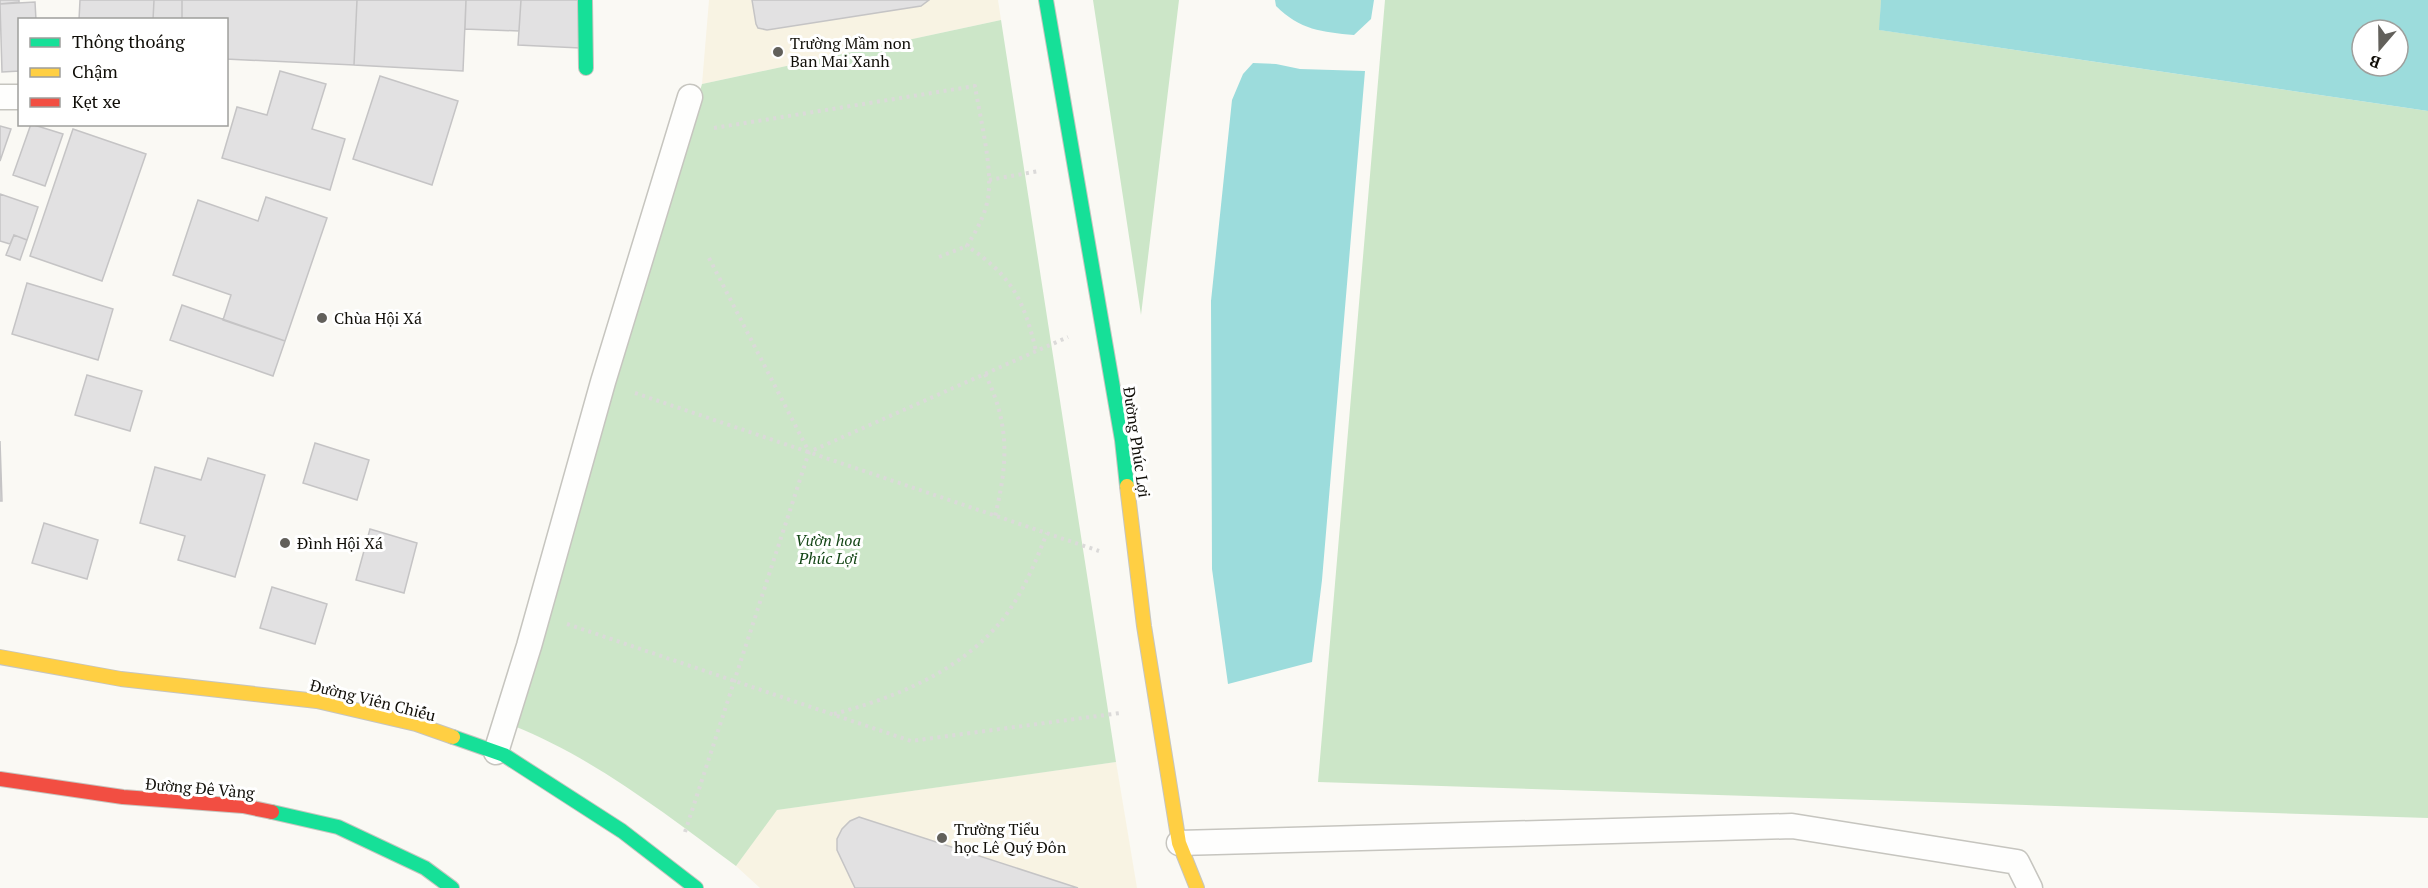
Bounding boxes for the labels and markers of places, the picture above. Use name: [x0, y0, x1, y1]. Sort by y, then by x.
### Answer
place label: Trường Mầm non Ban Mai Xanh: [790, 32, 912, 72]
marker: Trường Mầm non Ban Mai Xanh: [771, 45, 785, 59]
place label: Chùa Hội Xá: [334, 307, 422, 329]
marker: Chùa Hội Xá: [315, 311, 329, 325]
place label: Đình Hội Xá: [297, 532, 383, 554]
marker: Đình Hội Xá: [278, 536, 292, 550]
place label: Trường Tiểu học Lê Quý Đôn: [954, 818, 1067, 858]
marker: Trường Tiểu học Lê Quý Đôn: [935, 831, 949, 845]

